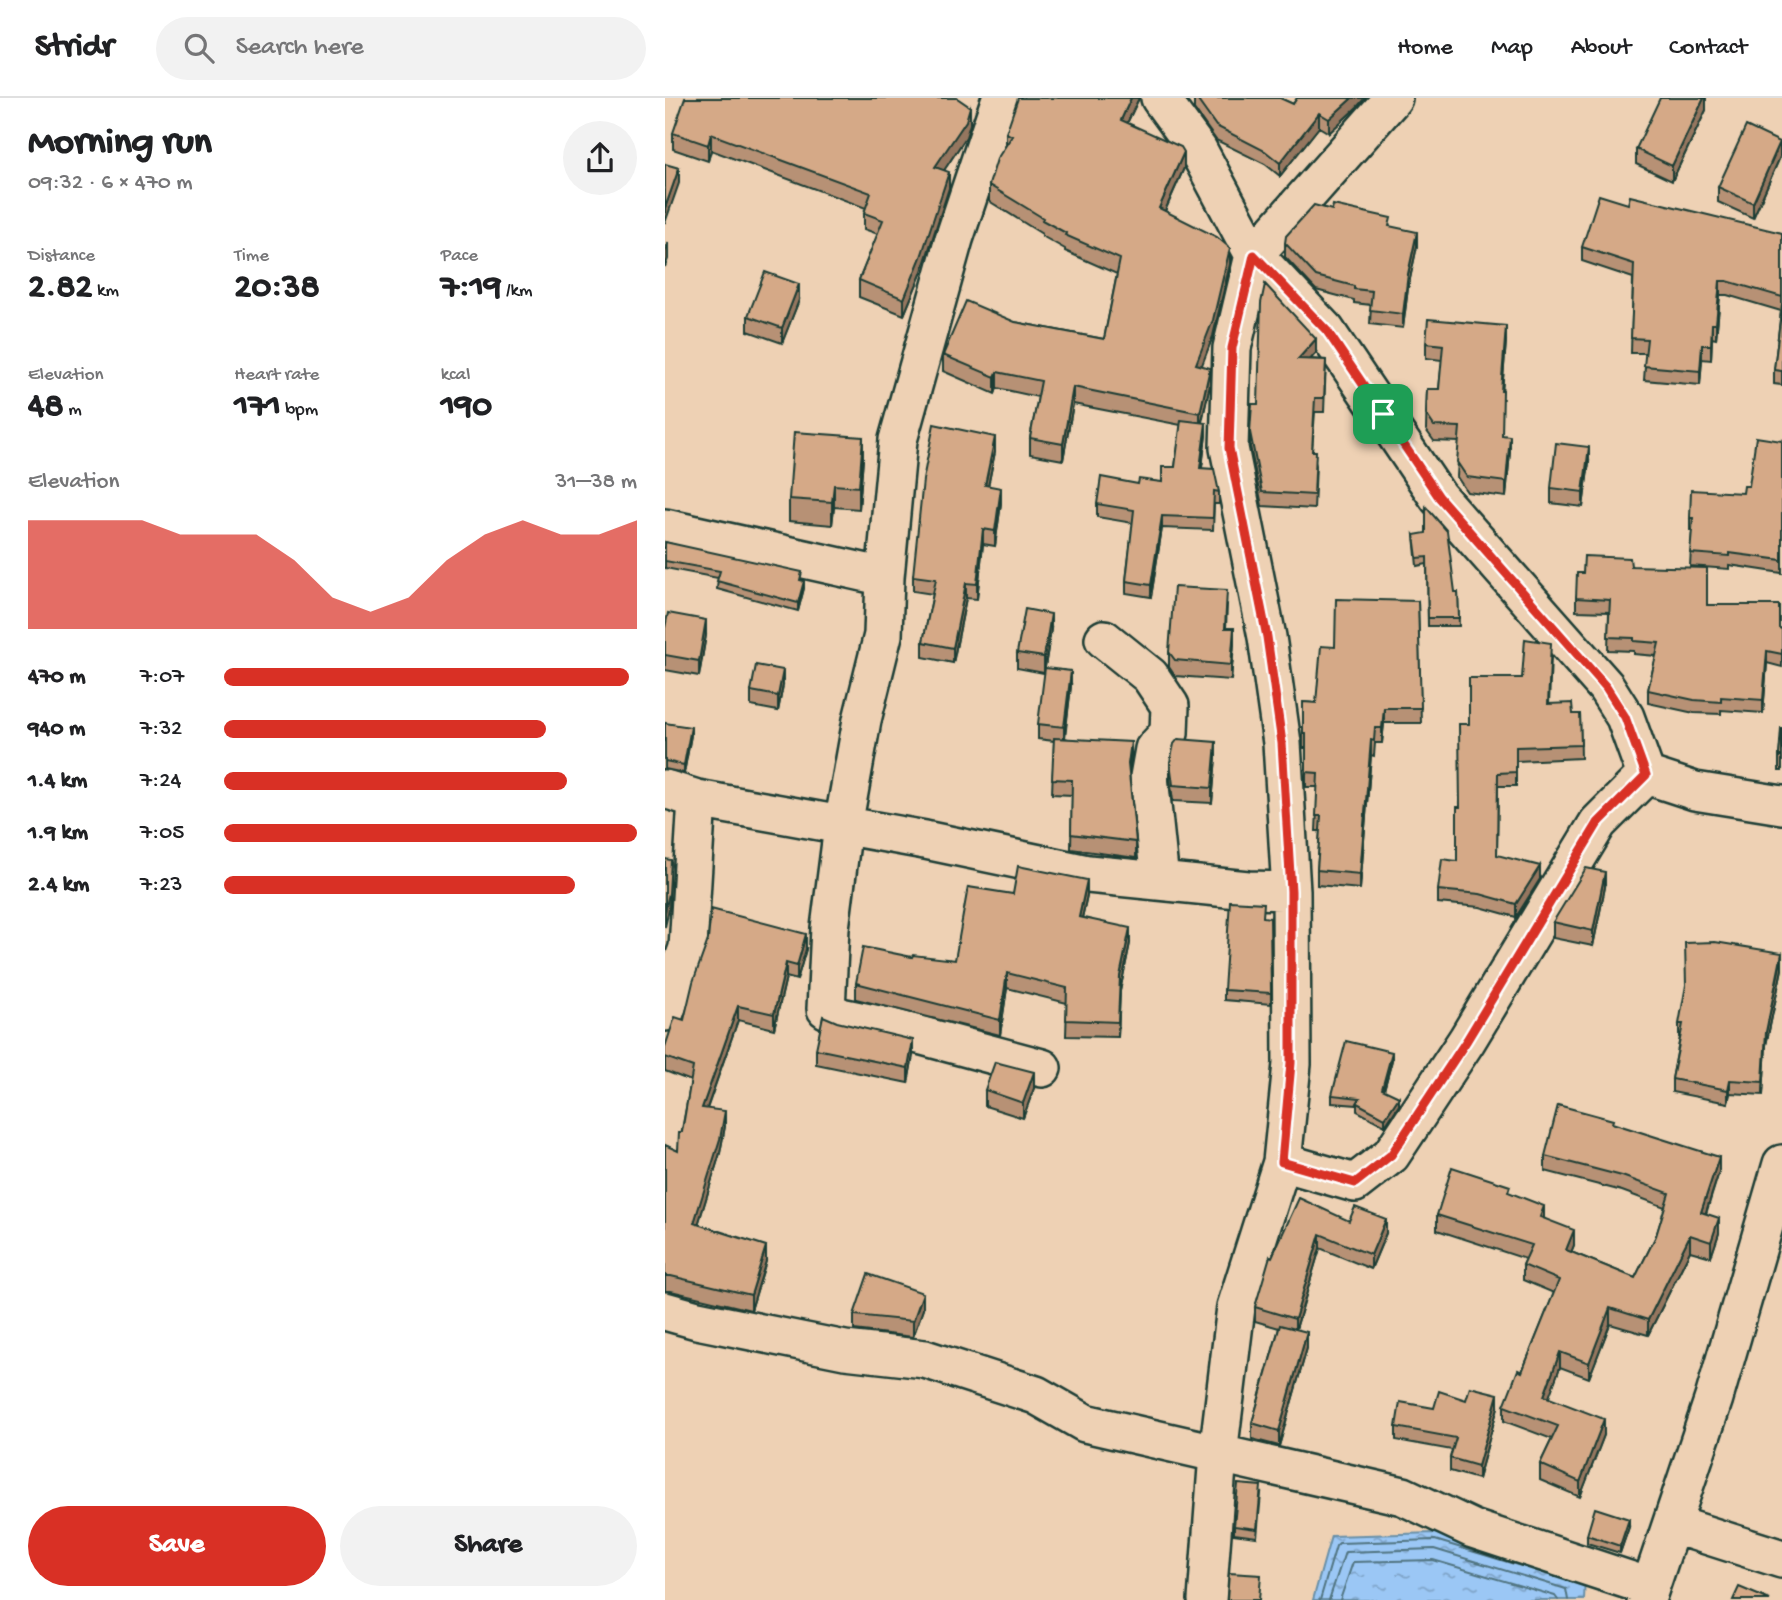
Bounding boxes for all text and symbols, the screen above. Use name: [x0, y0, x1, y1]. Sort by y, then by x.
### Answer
search box: [156, 17, 646, 80]
text: Stridr: [35, 29, 114, 67]
icon: search: [180, 29, 218, 67]
text: Search here: [236, 33, 364, 64]
text: Home: [1397, 34, 1453, 63]
text: Map: [1491, 34, 1533, 63]
text: About: [1571, 34, 1631, 63]
text: Contact: [1669, 34, 1747, 63]
button: share: [563, 121, 637, 195]
text: Morning run: [28, 122, 212, 166]
text: 09:32 · 6 × 470 m: [28, 170, 192, 197]
text: Distance: [28, 245, 95, 268]
text: Time: [234, 245, 269, 268]
text: Pace: [441, 245, 478, 268]
text: 2.82: [28, 268, 92, 309]
text: 20:38: [234, 268, 320, 309]
text: 7:19: [441, 268, 502, 309]
text: km: [92, 280, 119, 303]
text: /km: [502, 280, 533, 303]
text: Elevation: [28, 364, 104, 387]
text: Heart rate: [234, 364, 319, 387]
text: kcal: [441, 364, 470, 387]
pin: [1353, 384, 1413, 444]
text: 48: [28, 387, 64, 428]
text: 171: [234, 387, 281, 428]
text: 190: [441, 387, 492, 428]
icon: arrive: [1364, 395, 1402, 433]
text: m: [64, 399, 82, 422]
text: bpm: [281, 399, 318, 422]
text: Elevation: [28, 469, 119, 496]
text: 31–38 m: [555, 469, 637, 496]
text: 470 m: [28, 664, 86, 691]
text: 7:07: [140, 664, 184, 691]
text: 940 m: [28, 716, 85, 743]
text: 7:32: [140, 716, 182, 743]
text: 1.4 km: [28, 768, 87, 795]
text: 7:24: [140, 768, 181, 795]
text: 1.9 km: [28, 820, 88, 847]
text: 7:05: [140, 820, 184, 847]
text: 2.4 km: [28, 872, 89, 899]
text: 7:23: [140, 872, 182, 899]
button: Save: [28, 1506, 326, 1586]
button: Share: [340, 1506, 637, 1586]

